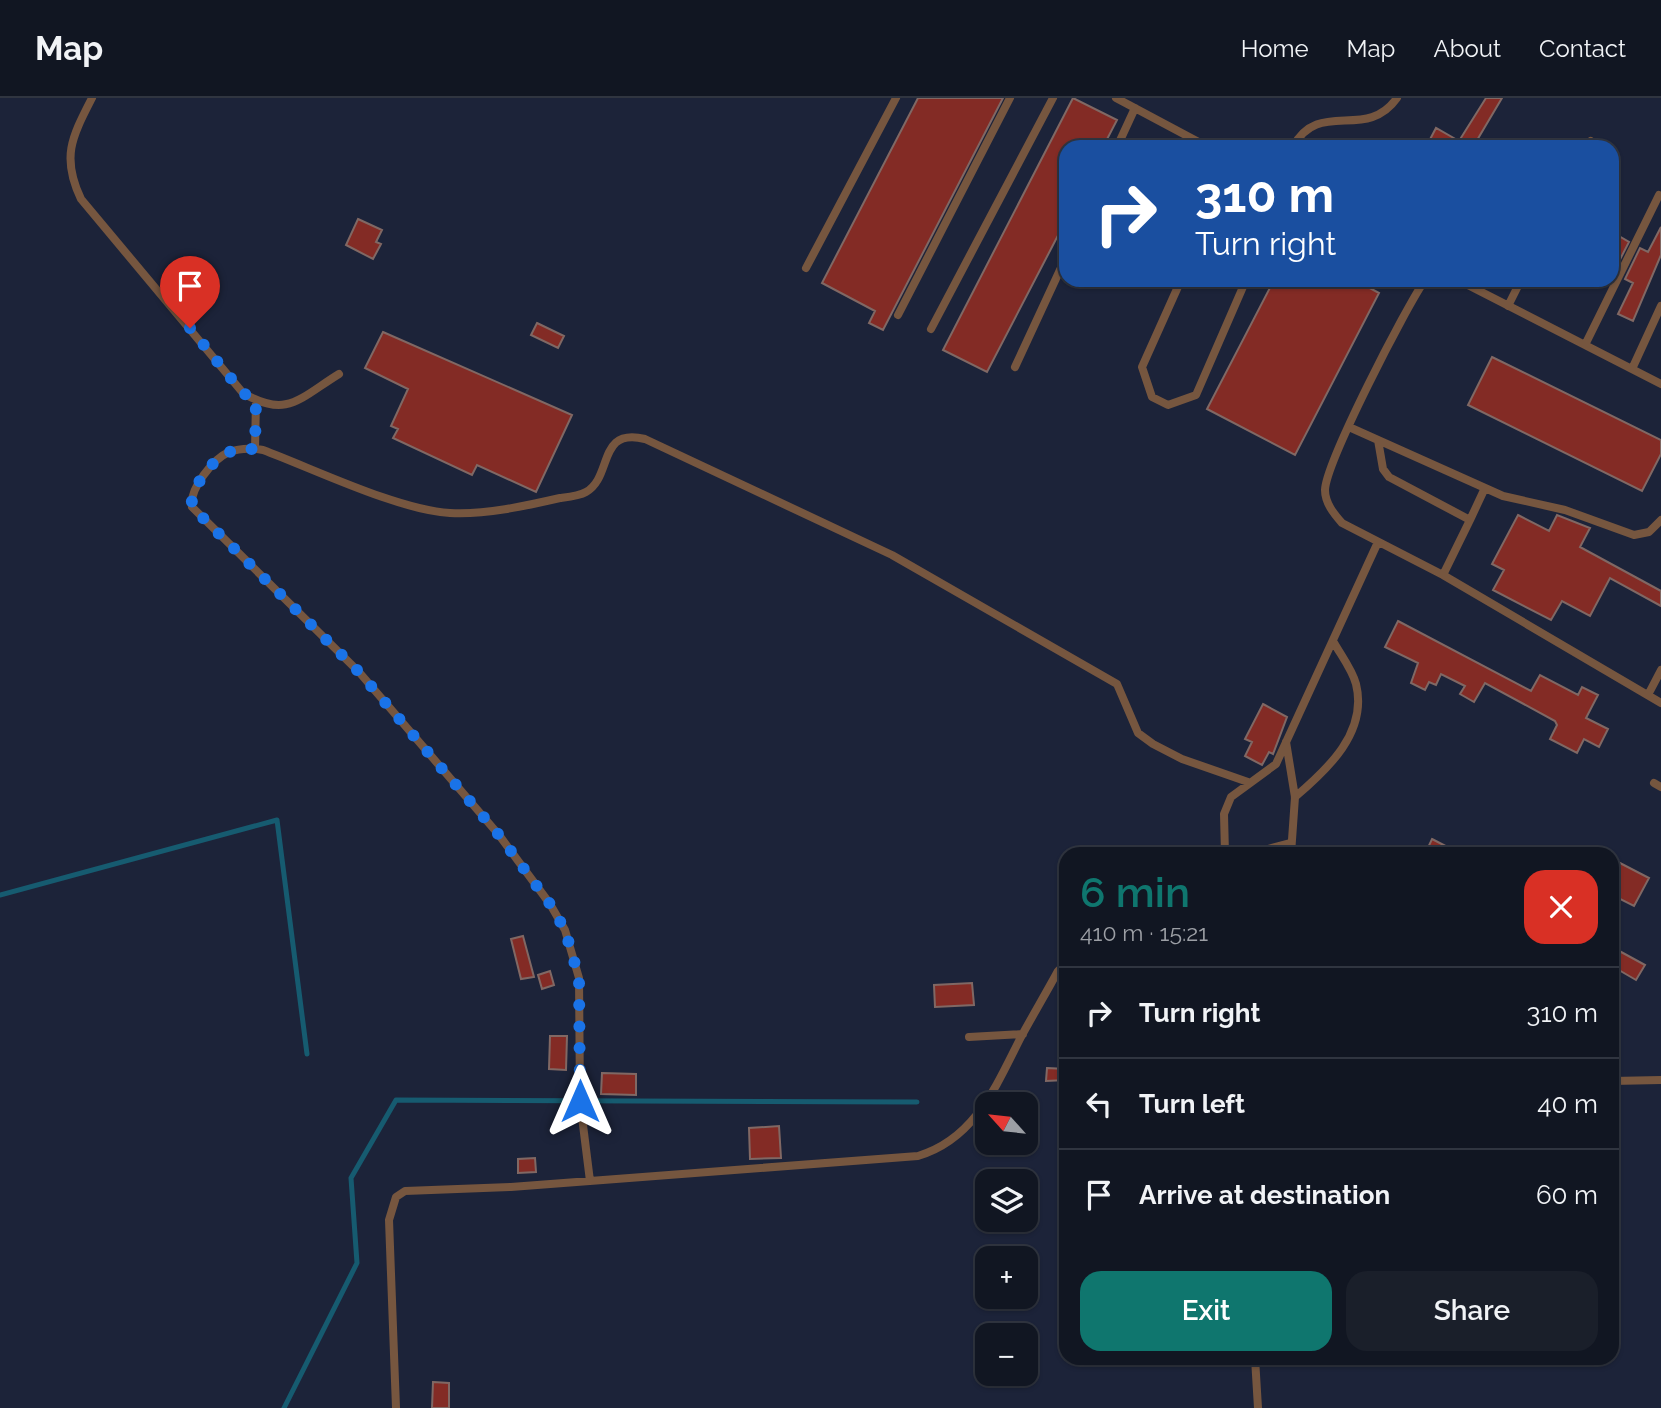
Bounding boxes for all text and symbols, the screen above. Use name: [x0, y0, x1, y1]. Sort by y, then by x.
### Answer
text: Map: [35, 29, 103, 68]
text: Home: [1241, 34, 1309, 63]
text: Map: [1347, 34, 1395, 63]
text: About: [1433, 34, 1501, 63]
text: Contact: [1539, 34, 1626, 63]
text: 310 m: [1195, 166, 1334, 223]
icon: right: [1080, 168, 1171, 259]
text: Turn right: [1195, 225, 1336, 262]
pin: [160, 256, 220, 328]
icon: arrive: [171, 267, 209, 305]
text: 6 min: [1080, 868, 1190, 917]
button: close: [1524, 870, 1598, 944]
text: 410 m · 15:21: [1080, 919, 1208, 946]
icon: right: [1080, 994, 1118, 1032]
text: Turn right: [1139, 998, 1260, 1028]
text: 310 m: [1527, 998, 1598, 1028]
position arrow: [543, 1064, 617, 1138]
icon: left: [1080, 1085, 1118, 1123]
text: Turn left: [1139, 1089, 1245, 1119]
text: 40 m: [1537, 1089, 1598, 1119]
north arrow: [975, 1092, 1038, 1155]
map controls: [975, 1092, 1038, 1386]
button: layers: [975, 1169, 1038, 1232]
icon: arrive: [1080, 1176, 1118, 1214]
text: Arrive at destination: [1139, 1180, 1390, 1210]
text: 60 m: [1536, 1180, 1598, 1210]
button: +: [975, 1246, 1038, 1309]
button: Exit: [1080, 1271, 1332, 1351]
button: Share: [1346, 1271, 1598, 1351]
button: −: [975, 1323, 1038, 1386]

